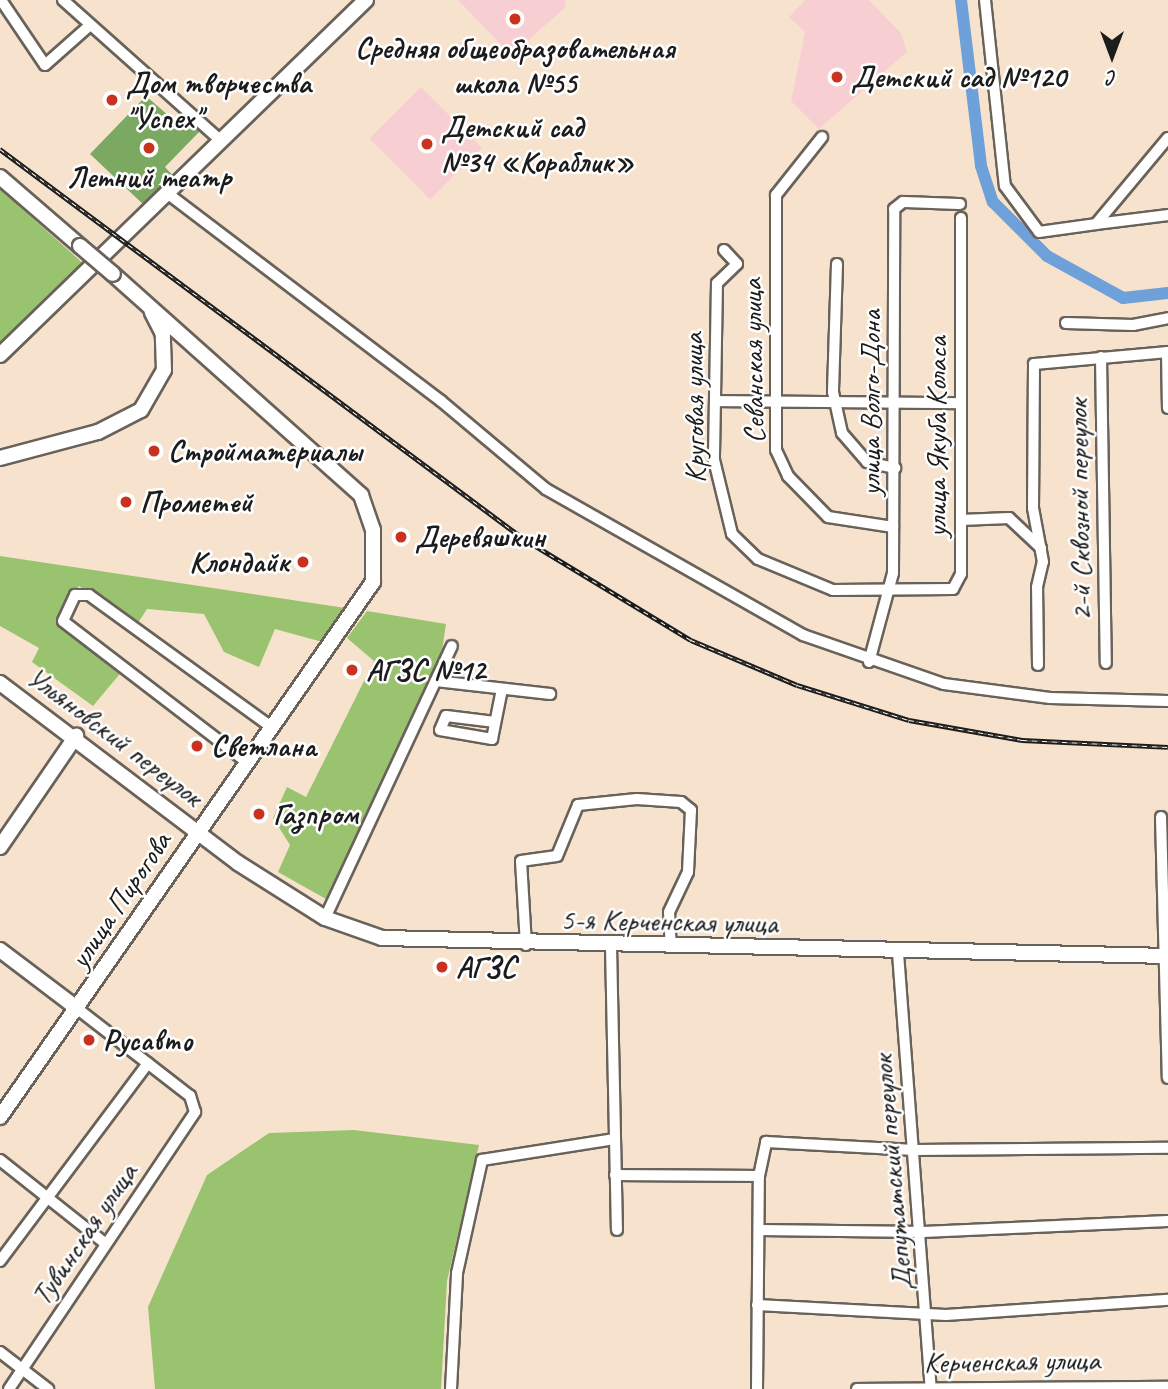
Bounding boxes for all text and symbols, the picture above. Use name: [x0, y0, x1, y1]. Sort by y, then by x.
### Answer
marker: Средняя общеобразовательная школа №55: [507, 11, 523, 27]
north arrow: [1077, 21, 1147, 91]
place label: Средняя общеобразовательная школа №55: [355, 30, 675, 100]
place label: Детский сад №120: [851, 59, 1066, 95]
place label: Дом творчества "Успех": [126, 65, 307, 136]
text: С: [1107, 65, 1117, 89]
marker: Детский сад №120: [829, 69, 845, 85]
marker: Дом творчества "Успех": [104, 92, 120, 108]
place label: Детский сад №34 «Кораблик»: [441, 109, 634, 180]
marker: Детский сад №34 «Кораблик»: [419, 136, 435, 152]
marker: Летний театр: [141, 140, 157, 156]
place label: Летний театр: [67, 159, 231, 195]
street label: Севанская улица: [734, 277, 772, 445]
street label: улица Волго-Дона: [852, 310, 888, 496]
street label: Круговая улица: [675, 332, 713, 484]
street label: улица Якуба Коласа: [918, 338, 954, 536]
street label: 2-й Сквозной переулок: [1059, 399, 1099, 621]
place label: Стройматериалы: [168, 433, 362, 469]
marker: Стройматериалы: [146, 443, 162, 459]
place label: Прометей: [140, 484, 252, 520]
marker: Прометей: [118, 494, 134, 510]
place label: Деревяшкин: [415, 519, 545, 555]
marker: Деревяшкин: [393, 529, 409, 545]
place label: Клондайк: [189, 544, 289, 580]
marker: Клондайк: [295, 554, 311, 570]
place label: АГЗС №12: [366, 652, 485, 688]
street label: Ульяновский переулок: [20, 658, 210, 814]
marker: АГЗС №12: [344, 662, 360, 678]
place label: Светлана: [211, 728, 316, 764]
marker: Светлана: [189, 738, 205, 754]
place label: Газпром: [273, 796, 358, 832]
marker: Газпром: [251, 806, 267, 822]
street label: улица Пирогова: [61, 825, 179, 975]
street label: 5-я Керченская улица: [559, 901, 779, 941]
place label: АГЗС: [456, 949, 516, 985]
marker: АГЗС: [434, 959, 450, 975]
place label: Русавто: [103, 1022, 192, 1058]
marker: Русавто: [81, 1032, 97, 1048]
street label: Депутатский переулок: [864, 1054, 920, 1292]
street label: Тувинская улица: [22, 1155, 146, 1313]
street label: Керченская улица: [923, 1341, 1101, 1381]

